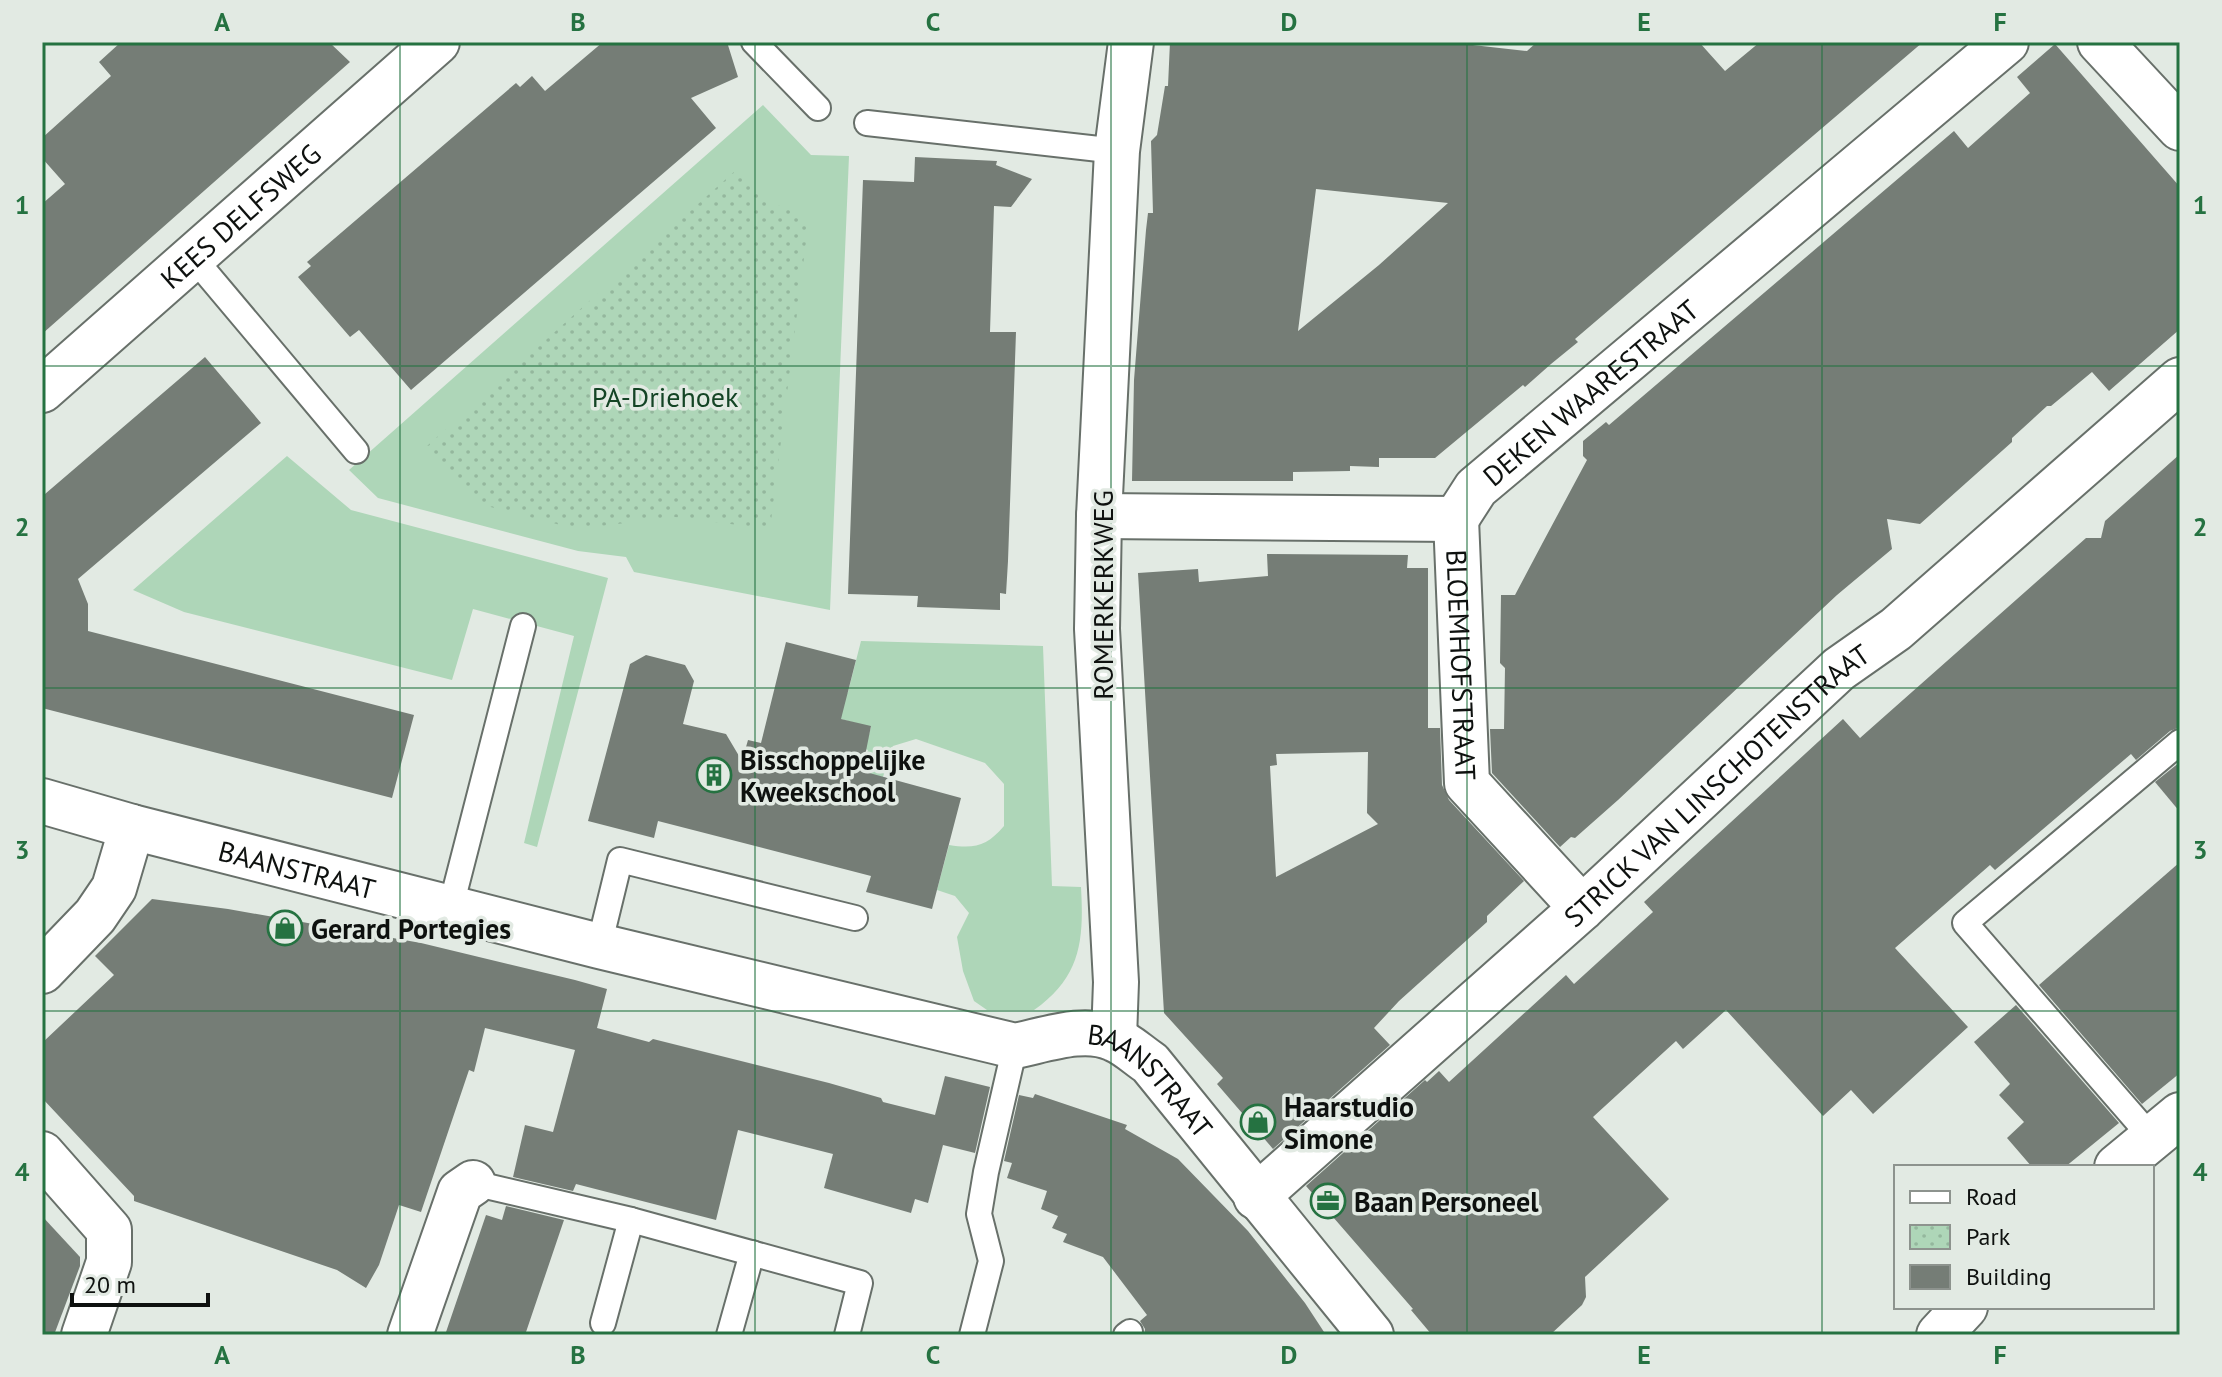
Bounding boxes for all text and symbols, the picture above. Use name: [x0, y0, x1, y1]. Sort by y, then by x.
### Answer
text: A: [214, 5, 230, 38]
text: B: [570, 5, 586, 38]
text: C: [926, 5, 940, 38]
text: D: [1281, 5, 1297, 38]
text: E: [1637, 5, 1651, 38]
text: F: [1993, 5, 2007, 38]
street label: KEES DELFSWEG: [152, 135, 328, 296]
text: 1: [15, 188, 29, 221]
text: 1: [2193, 188, 2207, 221]
street label: DEKEN WAARESTRAAT: [1475, 290, 1706, 493]
park label: PA-Driehoek: [592, 378, 739, 415]
street label: ROMERKERKWEG: [1084, 490, 1121, 700]
text: 2: [15, 510, 29, 543]
text: 2: [2193, 510, 2207, 543]
street label: BLOEMHOFSTRAAT: [1439, 549, 1485, 781]
street label: STRICK VAN LINSCHOTENSTRAAT: [1555, 635, 1877, 934]
place label: Bisschoppelijke Kweekschool: [740, 741, 926, 810]
building icon: Bisschoppelijke Kweekschool: [695, 756, 733, 794]
street label: BAANSTRAAT: [215, 831, 380, 907]
text: 3: [15, 833, 29, 866]
text: 3: [2193, 833, 2207, 866]
shop icon: Gerard Portegies: [266, 909, 304, 947]
place label: Gerard Portegies: [311, 910, 511, 947]
street label: BAANSTRAAT: [1086, 1014, 1222, 1145]
place label: Haarstudio Simone: [1284, 1088, 1414, 1157]
shop icon: Haarstudio Simone: [1239, 1103, 1277, 1141]
text: 4: [15, 1155, 30, 1188]
text: 4: [2193, 1155, 2208, 1188]
legend: [1894, 1165, 2154, 1309]
text: Road: [1966, 1181, 2017, 1212]
office icon: Baan Personeel: [1309, 1182, 1347, 1220]
place label: Baan Personeel: [1354, 1183, 1539, 1220]
text: Park: [1966, 1221, 2011, 1252]
scale bar: [72, 1257, 208, 1307]
text: Building: [1966, 1261, 2052, 1292]
text: 20 m: [84, 1269, 136, 1300]
text: A: [214, 1338, 230, 1371]
text: B: [570, 1338, 586, 1371]
text: C: [926, 1338, 940, 1371]
text: D: [1281, 1338, 1297, 1371]
text: E: [1637, 1338, 1651, 1371]
text: F: [1993, 1338, 2007, 1371]

